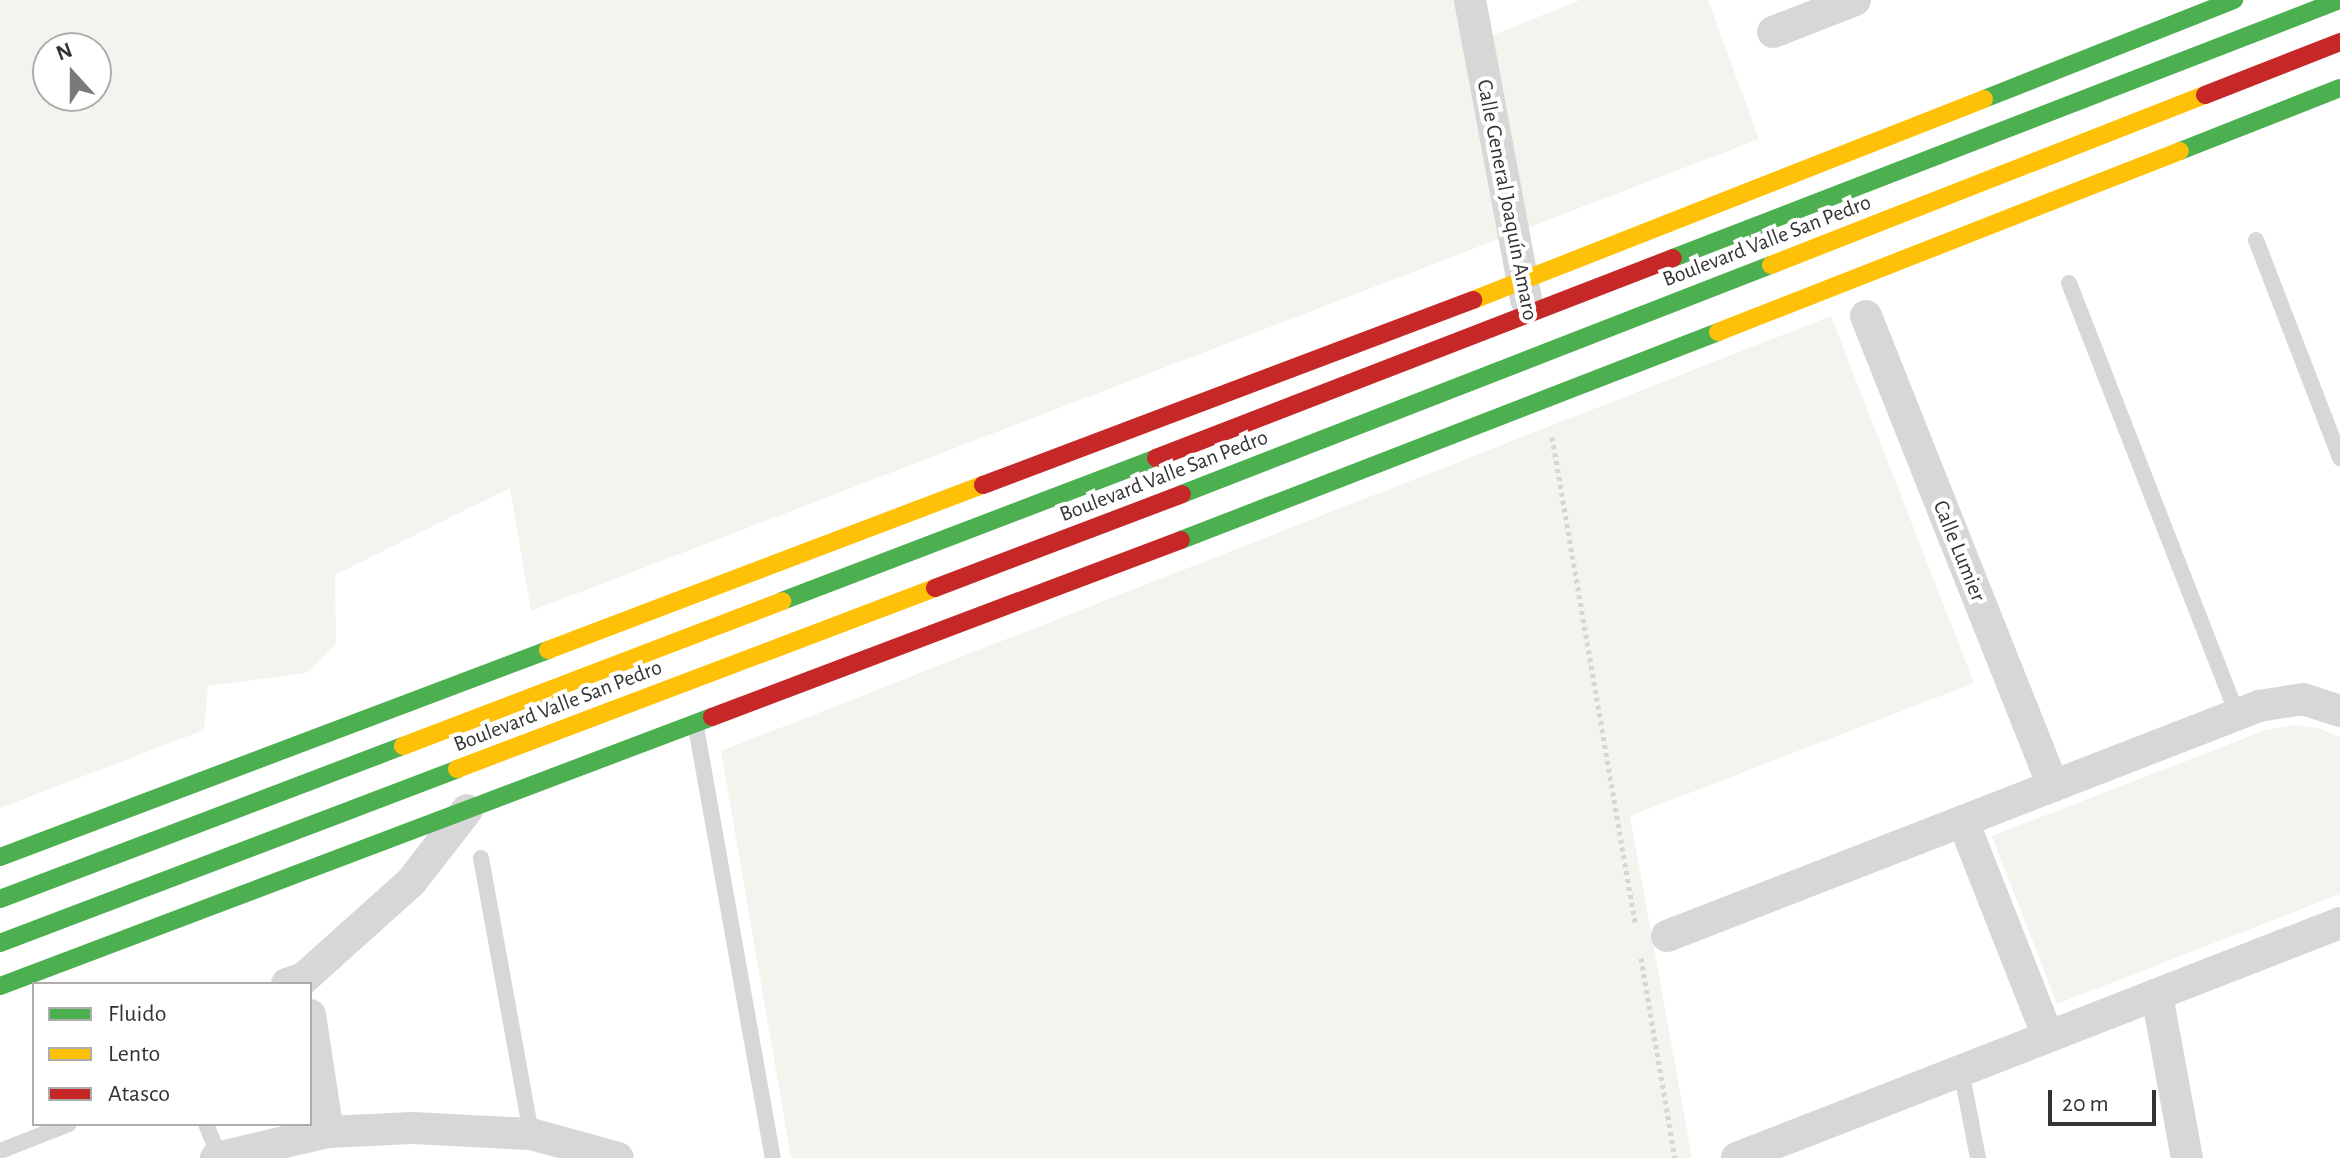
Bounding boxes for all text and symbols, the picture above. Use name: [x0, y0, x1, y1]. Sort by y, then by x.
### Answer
north arrow: [32, 32, 112, 112]
text: N: [53, 38, 75, 64]
street label: Calle General Joaquín Amaro: [1471, 77, 1543, 323]
street label: Boulevard Valle San Pedro: [1659, 189, 1875, 293]
street label: Boulevard Valle San Pedro: [1056, 424, 1272, 528]
street label: Calle Lumier: [1927, 497, 1991, 605]
street label: Boulevard Valle San Pedro: [450, 654, 666, 758]
legend: [32, 982, 312, 1126]
text: Fluido: [108, 1002, 167, 1026]
text: Lento: [108, 1042, 160, 1066]
scale bar: [2052, 1074, 2160, 1124]
text: Atasco: [108, 1082, 170, 1106]
text: 20 m: [2062, 1092, 2109, 1116]

